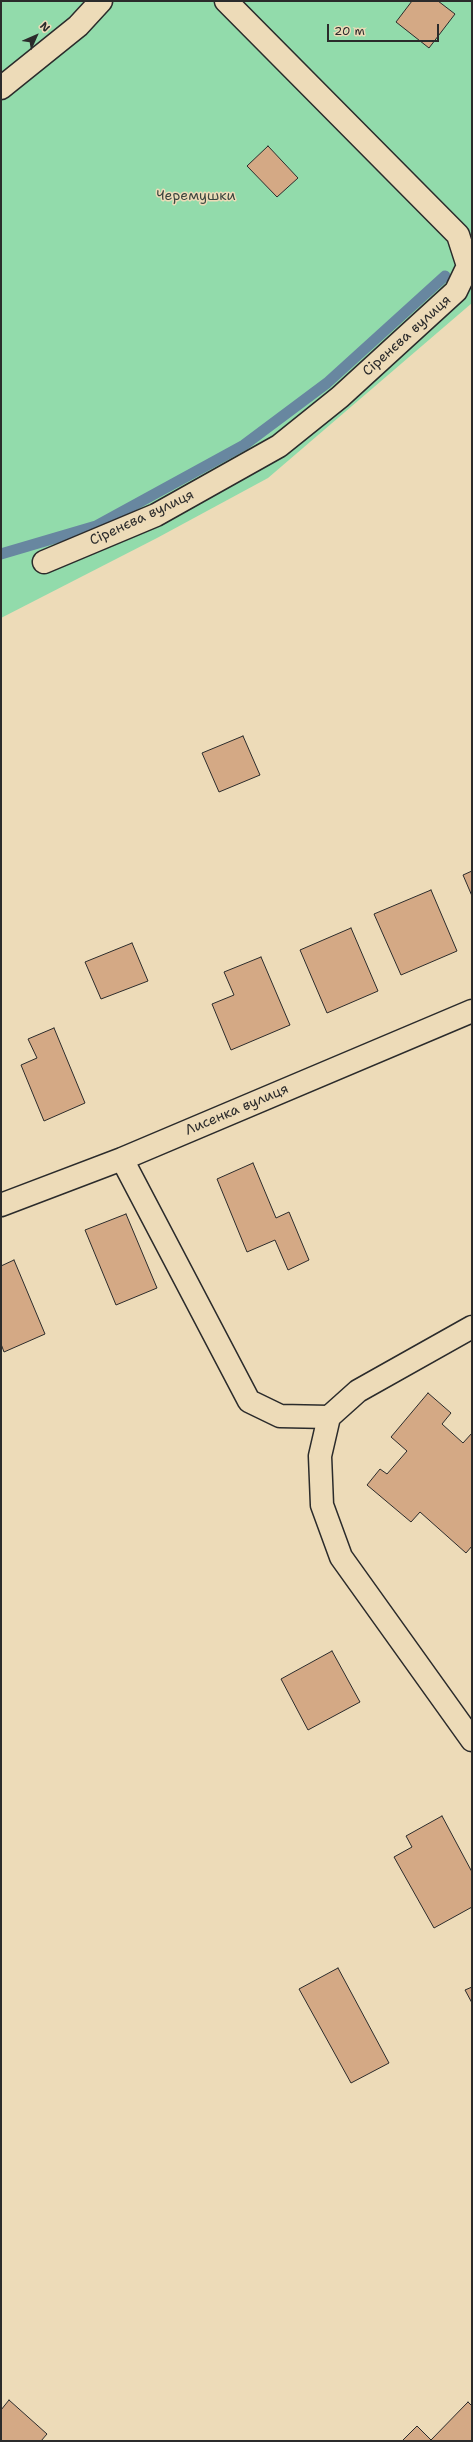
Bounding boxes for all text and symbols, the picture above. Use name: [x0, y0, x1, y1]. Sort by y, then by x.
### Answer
north arrow: [16, 16, 56, 56]
scale bar: [329, 16, 441, 42]
text: N: [36, 19, 53, 36]
text: 20 m: [334, 23, 365, 39]
park label: Черемушки: [156, 188, 236, 204]
street label: Сіренєва вулиця: [359, 292, 455, 380]
street label: Сіренєва вулиця: [87, 487, 197, 549]
street label: Лисенка вулиця: [183, 1081, 291, 1139]

